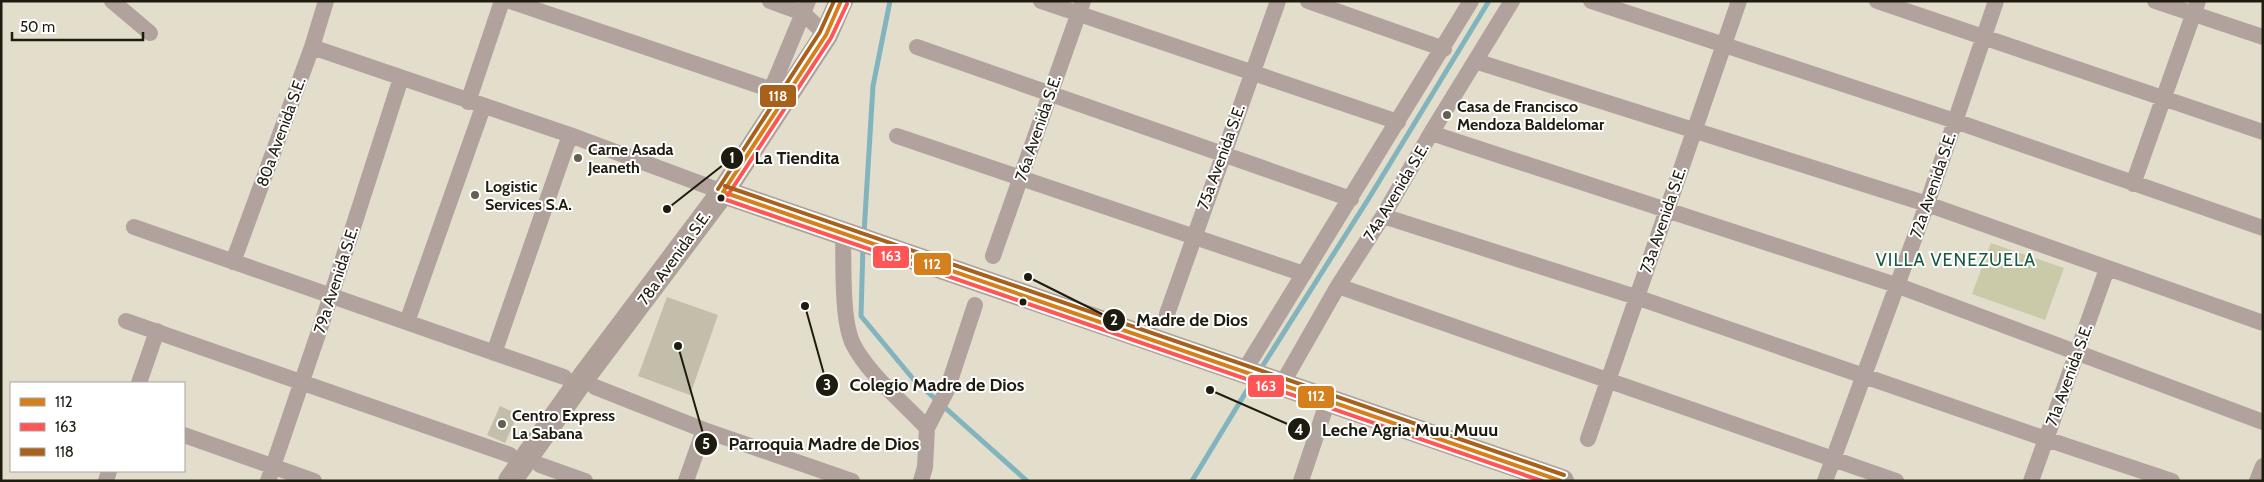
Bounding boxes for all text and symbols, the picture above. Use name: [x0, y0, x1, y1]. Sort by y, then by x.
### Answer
scale bar: [12, 10, 144, 42]
text: 50 m: [20, 18, 55, 36]
street label: 76a Avenida S.E.: [1011, 73, 1065, 183]
street label: 80a Avenida S.E.: [252, 75, 310, 189]
line badge: 118: [759, 84, 797, 108]
text: 118: [769, 87, 787, 105]
place label: Casa de Francisco Mendoza Baldelomar: [1457, 97, 1605, 134]
street label: 75a Avenida S.E.: [1193, 102, 1249, 212]
marker: Casa de Francisco Mendoza Baldelomar: [1441, 109, 1453, 121]
street label: 72a Avenida S.E.: [1906, 130, 1960, 240]
place label: Carne Asada Jeaneth: [587, 140, 674, 177]
street label: 74a Avenida S.E.: [1359, 140, 1433, 244]
callout: La Tiendita: [719, 141, 849, 174]
text: La Tiendita: [754, 147, 840, 169]
text: 1: [729, 149, 735, 167]
marker: Carne Asada Jeaneth: [572, 152, 584, 164]
street label: 73a Avenida S.E.: [1636, 165, 1690, 275]
place label: Logistic Services S.A.: [485, 177, 572, 214]
marker: Logistic Services S.A.: [469, 189, 481, 201]
unlabelled marker: [716, 193, 726, 203]
street label: 78a Avenida S.E.: [634, 207, 714, 309]
street label: 79a Avenida S.E.: [310, 224, 362, 336]
line badge: 163: [872, 245, 910, 269]
text: 163: [881, 247, 901, 265]
district label: VILLA VENEZUELA: [1876, 249, 2036, 271]
line badge: 112: [913, 252, 952, 276]
text: 112: [923, 255, 941, 273]
unlabelled marker: [1018, 297, 1028, 307]
callout: Madre de Dios: [1102, 303, 1258, 336]
text: Madre de Dios: [1136, 309, 1248, 331]
text: 2: [1110, 311, 1118, 329]
street label: 71a Avenida S.E.: [2042, 321, 2096, 429]
callout: Colegio Madre de Dios: [815, 368, 1035, 401]
text: Colegio Madre de Dios: [850, 374, 1025, 396]
line badge: 163: [1247, 374, 1285, 398]
text: 3: [823, 376, 831, 394]
text: 163: [1256, 377, 1276, 395]
legend: [10, 382, 185, 472]
line badge: 112: [1297, 385, 1335, 409]
text: 112: [1307, 387, 1325, 405]
text: 112: [55, 393, 73, 411]
place label: Centro Express La Sabana: [512, 406, 615, 443]
callout: Leche Agria Muu Muuu: [1287, 413, 1508, 446]
text: 163: [55, 418, 77, 436]
marker: Centro Express La Sabana: [496, 418, 508, 430]
text: Leche Agria Muu Muuu: [1322, 419, 1498, 441]
text: 4: [1294, 421, 1304, 439]
callout: Parroquia Madre de Dios: [693, 428, 929, 461]
text: Parroquia Madre de Dios: [729, 433, 920, 455]
text: 5: [702, 435, 710, 453]
text: 118: [55, 443, 74, 461]

